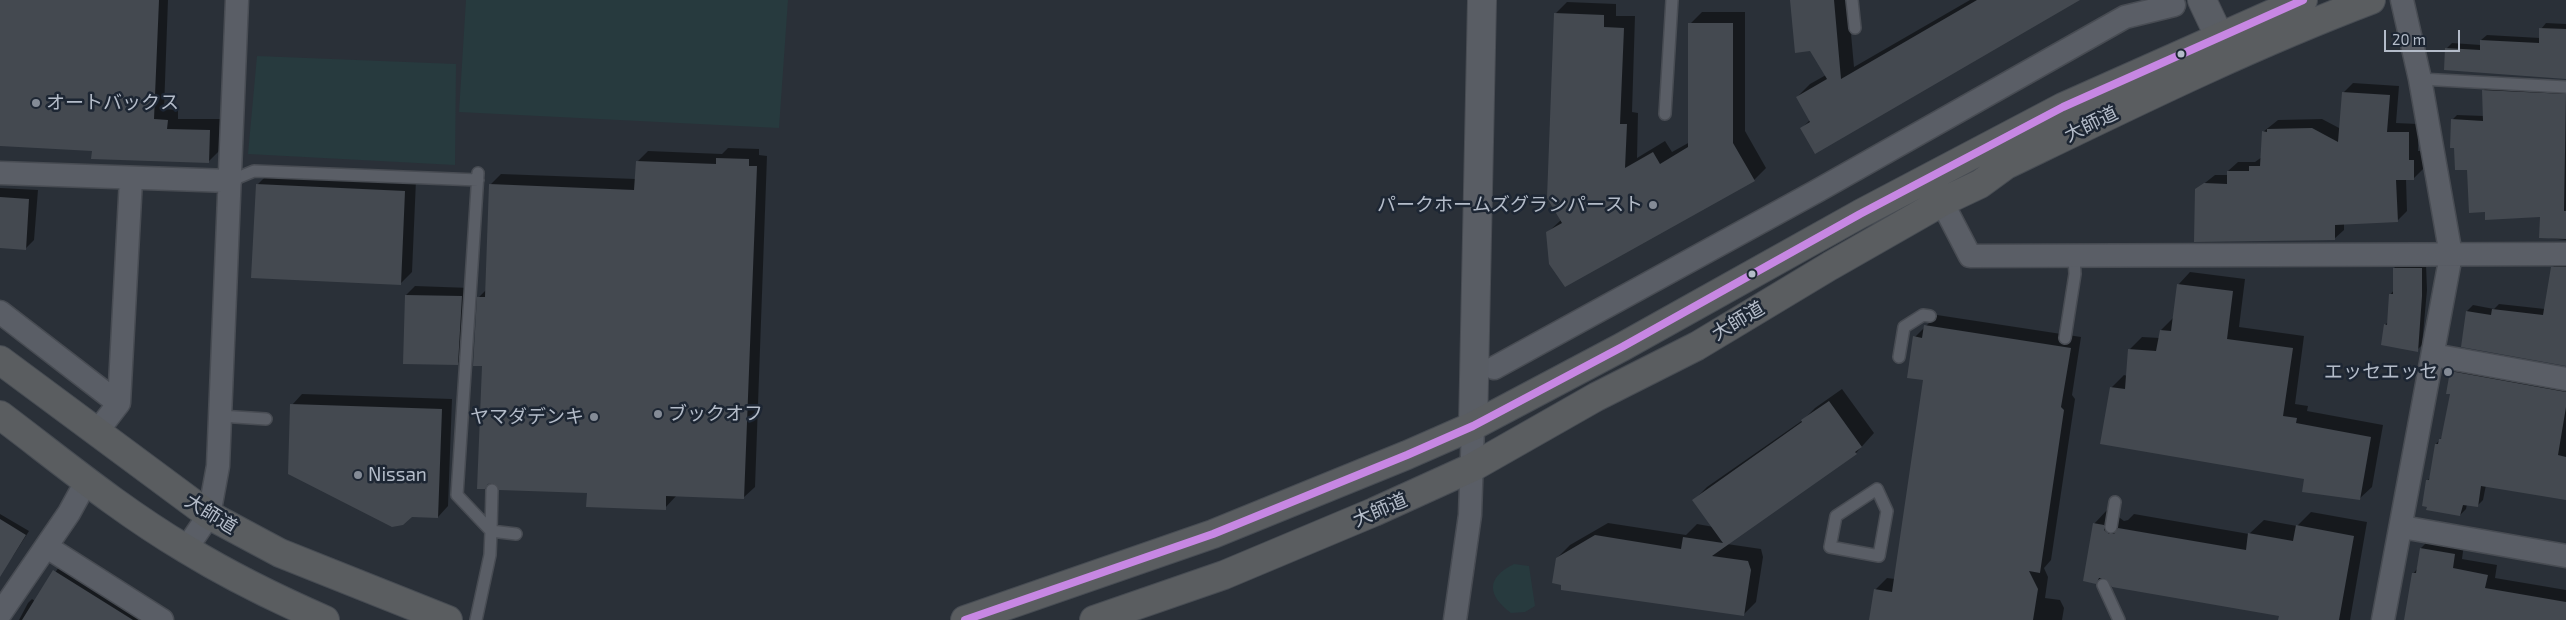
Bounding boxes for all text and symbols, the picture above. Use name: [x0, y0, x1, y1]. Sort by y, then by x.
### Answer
scale bar: [2386, 20, 2462, 52]
text: 20 m: [2392, 30, 2426, 48]
unlabelled marker: [2176, 49, 2186, 59]
place label: オートバックス: [46, 92, 179, 114]
marker: オートバックス: [30, 97, 42, 109]
street label: 大師道: [2060, 101, 2122, 147]
place label: パークホームズグランパースト: [1377, 194, 1643, 216]
marker: パークホームズグランパースト: [1647, 199, 1659, 211]
unlabelled marker: [1747, 269, 1757, 279]
street label: 大師道: [1708, 297, 1768, 345]
place label: エッセエッセ: [2324, 361, 2438, 383]
marker: エッセエッセ: [2442, 366, 2454, 378]
place label: ブックオフ: [668, 403, 763, 425]
place label: ヤマダデンキ: [470, 406, 584, 428]
marker: ブックオフ: [652, 408, 664, 420]
marker: ヤマダデンキ: [588, 411, 600, 423]
place label: Nissan: [368, 464, 427, 486]
marker: Nissan: [352, 469, 364, 481]
street label: 大師道: [1349, 488, 1411, 532]
street label: 大師道: [181, 489, 241, 539]

